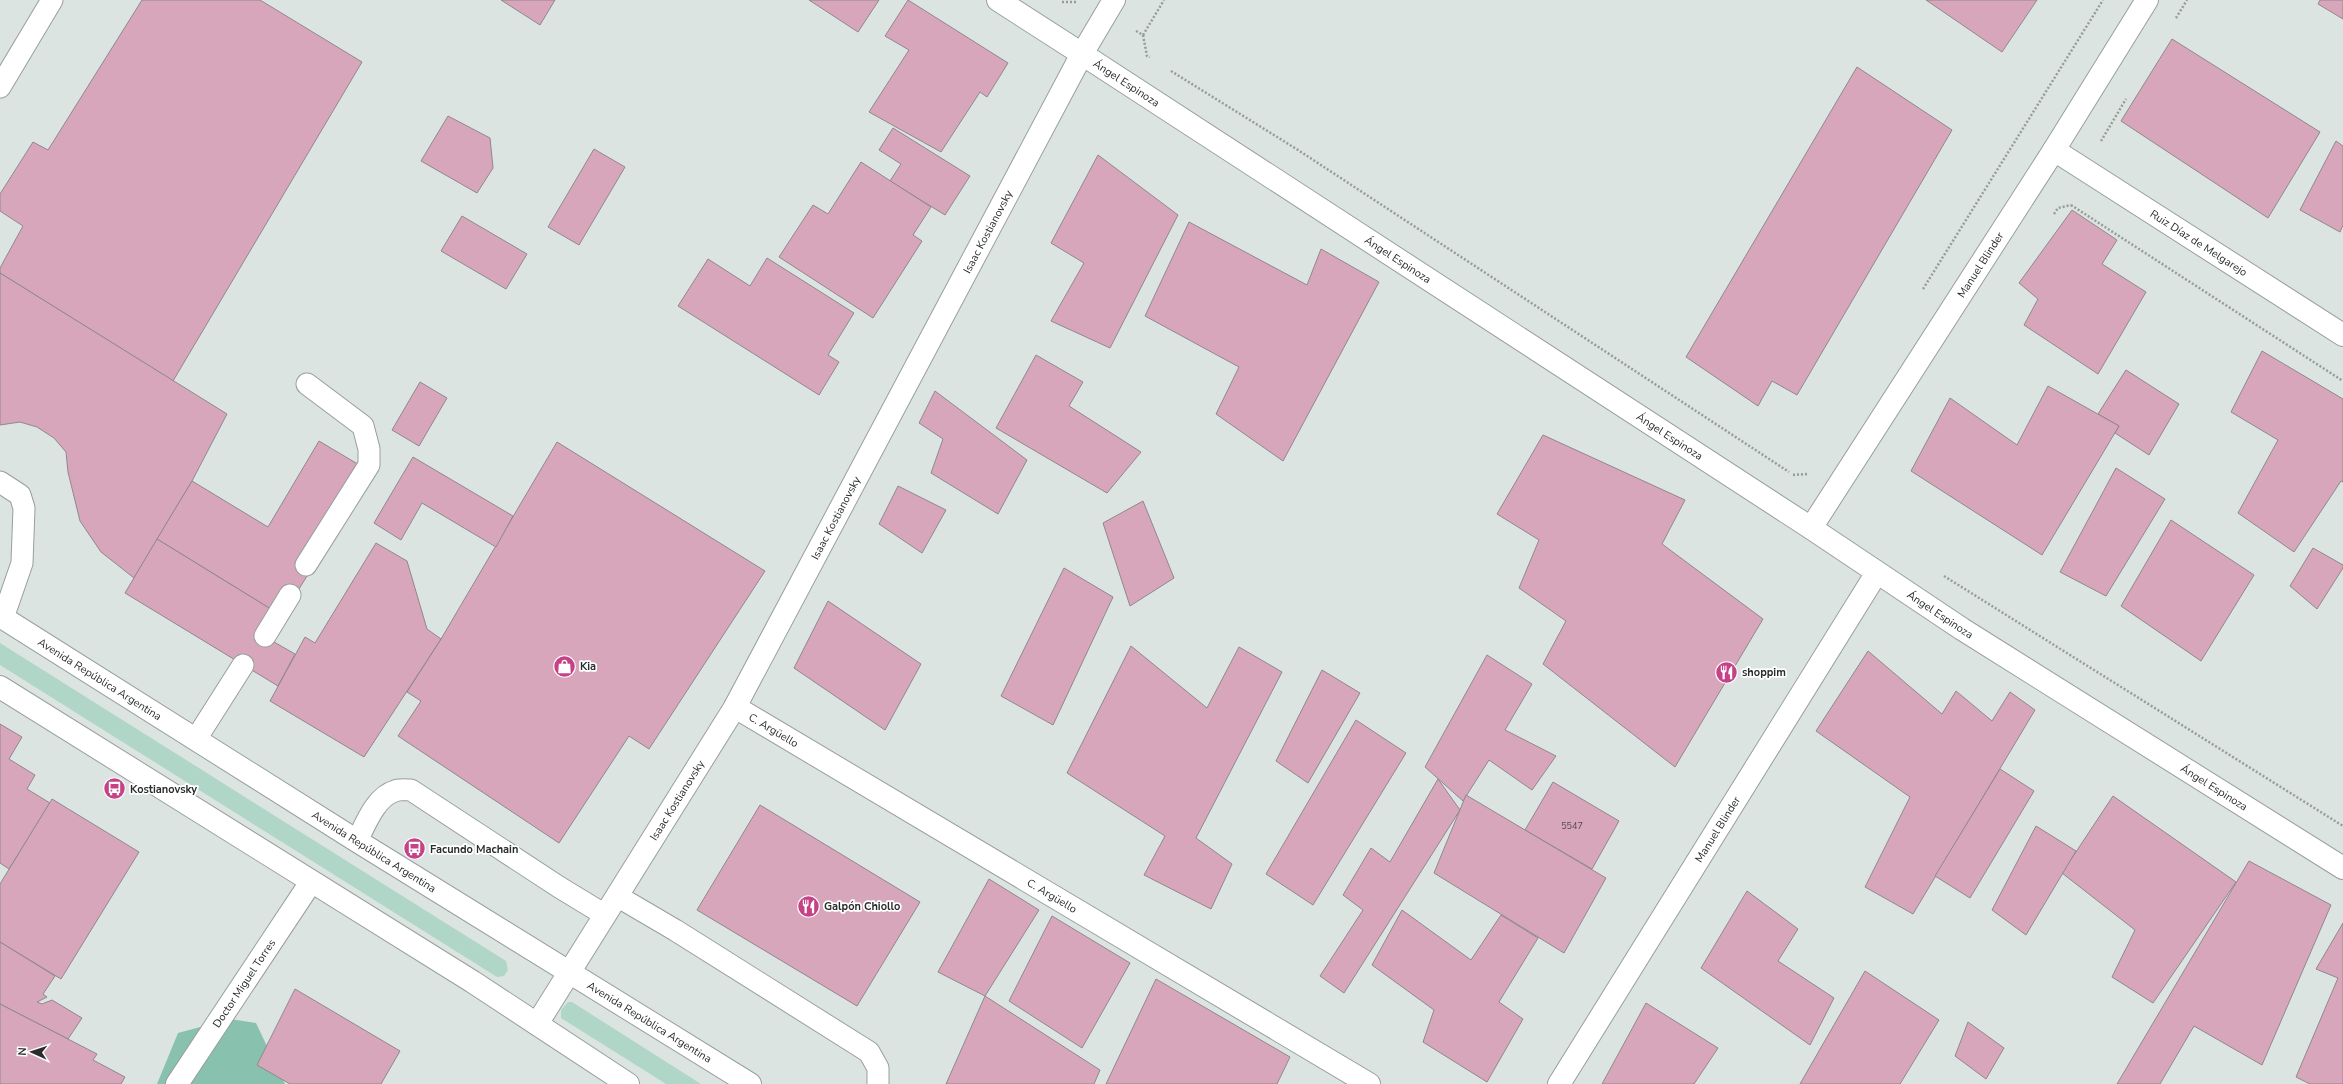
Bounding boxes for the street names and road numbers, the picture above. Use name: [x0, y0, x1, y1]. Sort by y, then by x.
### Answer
street label: Ángel Espinoza: [1090, 55, 1163, 110]
street label: Isaac Kostianovsky: [959, 187, 1016, 276]
street label: Ruiz Díaz de Melgarejo: [2147, 206, 2250, 279]
street label: Manuel Blinder: [1954, 229, 2007, 300]
street label: Ángel Espinoza: [1362, 232, 1434, 287]
street label: Ángel Espinoza: [1634, 408, 1706, 463]
street label: Isaac Kostianovsky: [807, 473, 864, 562]
street label: Ángel Espinoza: [1904, 586, 1976, 642]
street label: Avenida República Argentina: [35, 634, 165, 724]
street label: C. Argüello: [746, 709, 802, 751]
street label: Isaac Kostianovsky: [646, 757, 708, 843]
street label: Ángel Espinoza: [2178, 760, 2251, 814]
street label: Manuel Blinder: [1691, 793, 1744, 865]
street label: Avenida República Argentina: [309, 807, 439, 896]
street label: C. Argüello: [1024, 875, 1080, 916]
street label: Doctor Miguel Torres: [209, 936, 279, 1030]
street label: Avenida República Argentina: [585, 978, 715, 1066]

